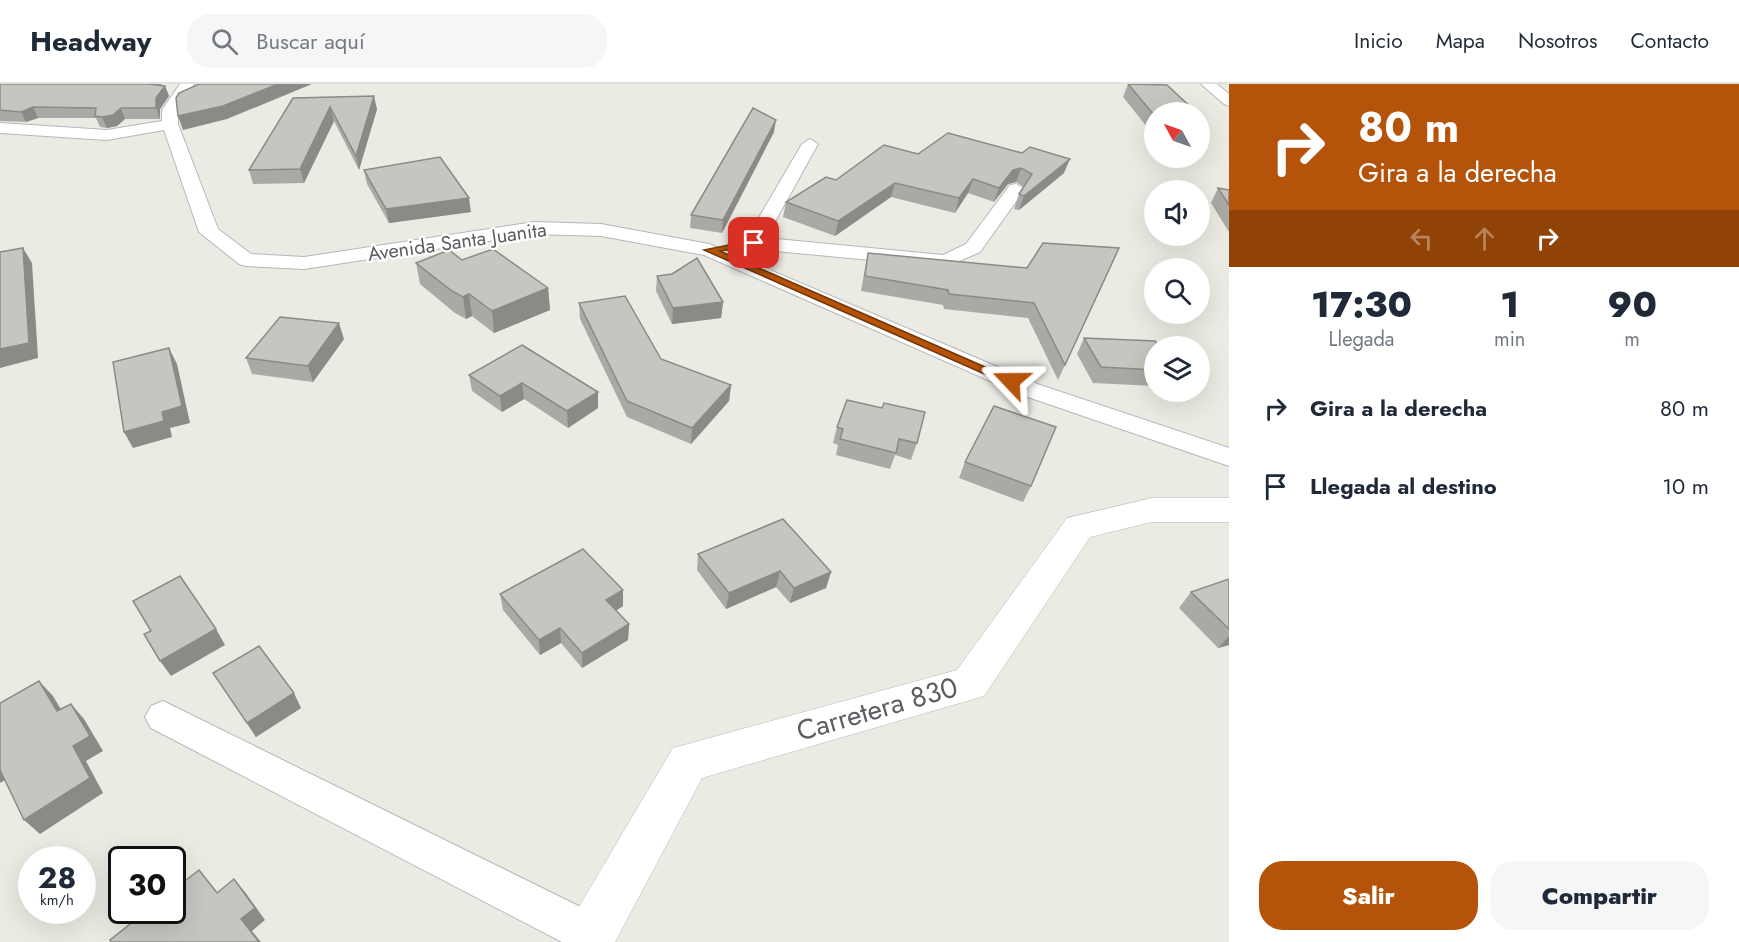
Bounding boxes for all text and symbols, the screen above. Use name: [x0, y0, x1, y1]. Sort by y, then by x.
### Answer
search box: [187, 14, 607, 68]
text: Headway: [30, 21, 151, 62]
icon: search: [208, 25, 241, 58]
text: Buscar aquí: [256, 25, 365, 57]
text: Inicio: [1354, 26, 1403, 56]
text: Mapa: [1436, 26, 1485, 56]
text: Nosotros: [1518, 26, 1597, 56]
text: Contacto: [1630, 26, 1709, 56]
text: 80 m: [1358, 97, 1459, 158]
north arrow: [1144, 102, 1210, 168]
map controls: [1144, 102, 1210, 402]
icon: right: [1259, 108, 1337, 186]
text: Gira a la derecha: [1358, 153, 1557, 192]
button: sound: [1144, 180, 1210, 246]
street label: Avenida Santa Juanita: [366, 215, 548, 269]
pin: [728, 217, 779, 268]
icon: left: [1405, 222, 1438, 255]
icon: ahead: [1468, 222, 1501, 255]
icon: right: [1531, 222, 1564, 255]
icon: arrive: [737, 226, 770, 259]
button: search: [1144, 258, 1210, 324]
text: 17:30: [1311, 278, 1412, 330]
text: 1: [1500, 278, 1519, 330]
text: 90: [1607, 278, 1657, 330]
text: Llegada: [1329, 325, 1394, 354]
text: min: [1494, 325, 1525, 354]
text: m: [1624, 325, 1640, 354]
button: layers: [1144, 336, 1210, 402]
position arrow: [979, 349, 1043, 413]
icon: right: [1259, 392, 1292, 425]
text: Gira a la derecha: [1310, 392, 1487, 424]
text: 80 m: [1660, 392, 1709, 424]
icon: arrive: [1259, 470, 1292, 503]
text: Llegada al destino: [1310, 470, 1497, 502]
text: 10 m: [1662, 470, 1709, 502]
street label: Carretera 830: [792, 666, 962, 752]
speed limit sign: 30: [108, 846, 186, 924]
text: 28: [38, 856, 76, 899]
button: Salir: [1259, 861, 1478, 930]
button: Compartir: [1490, 861, 1709, 930]
text: km/h: [40, 889, 74, 911]

